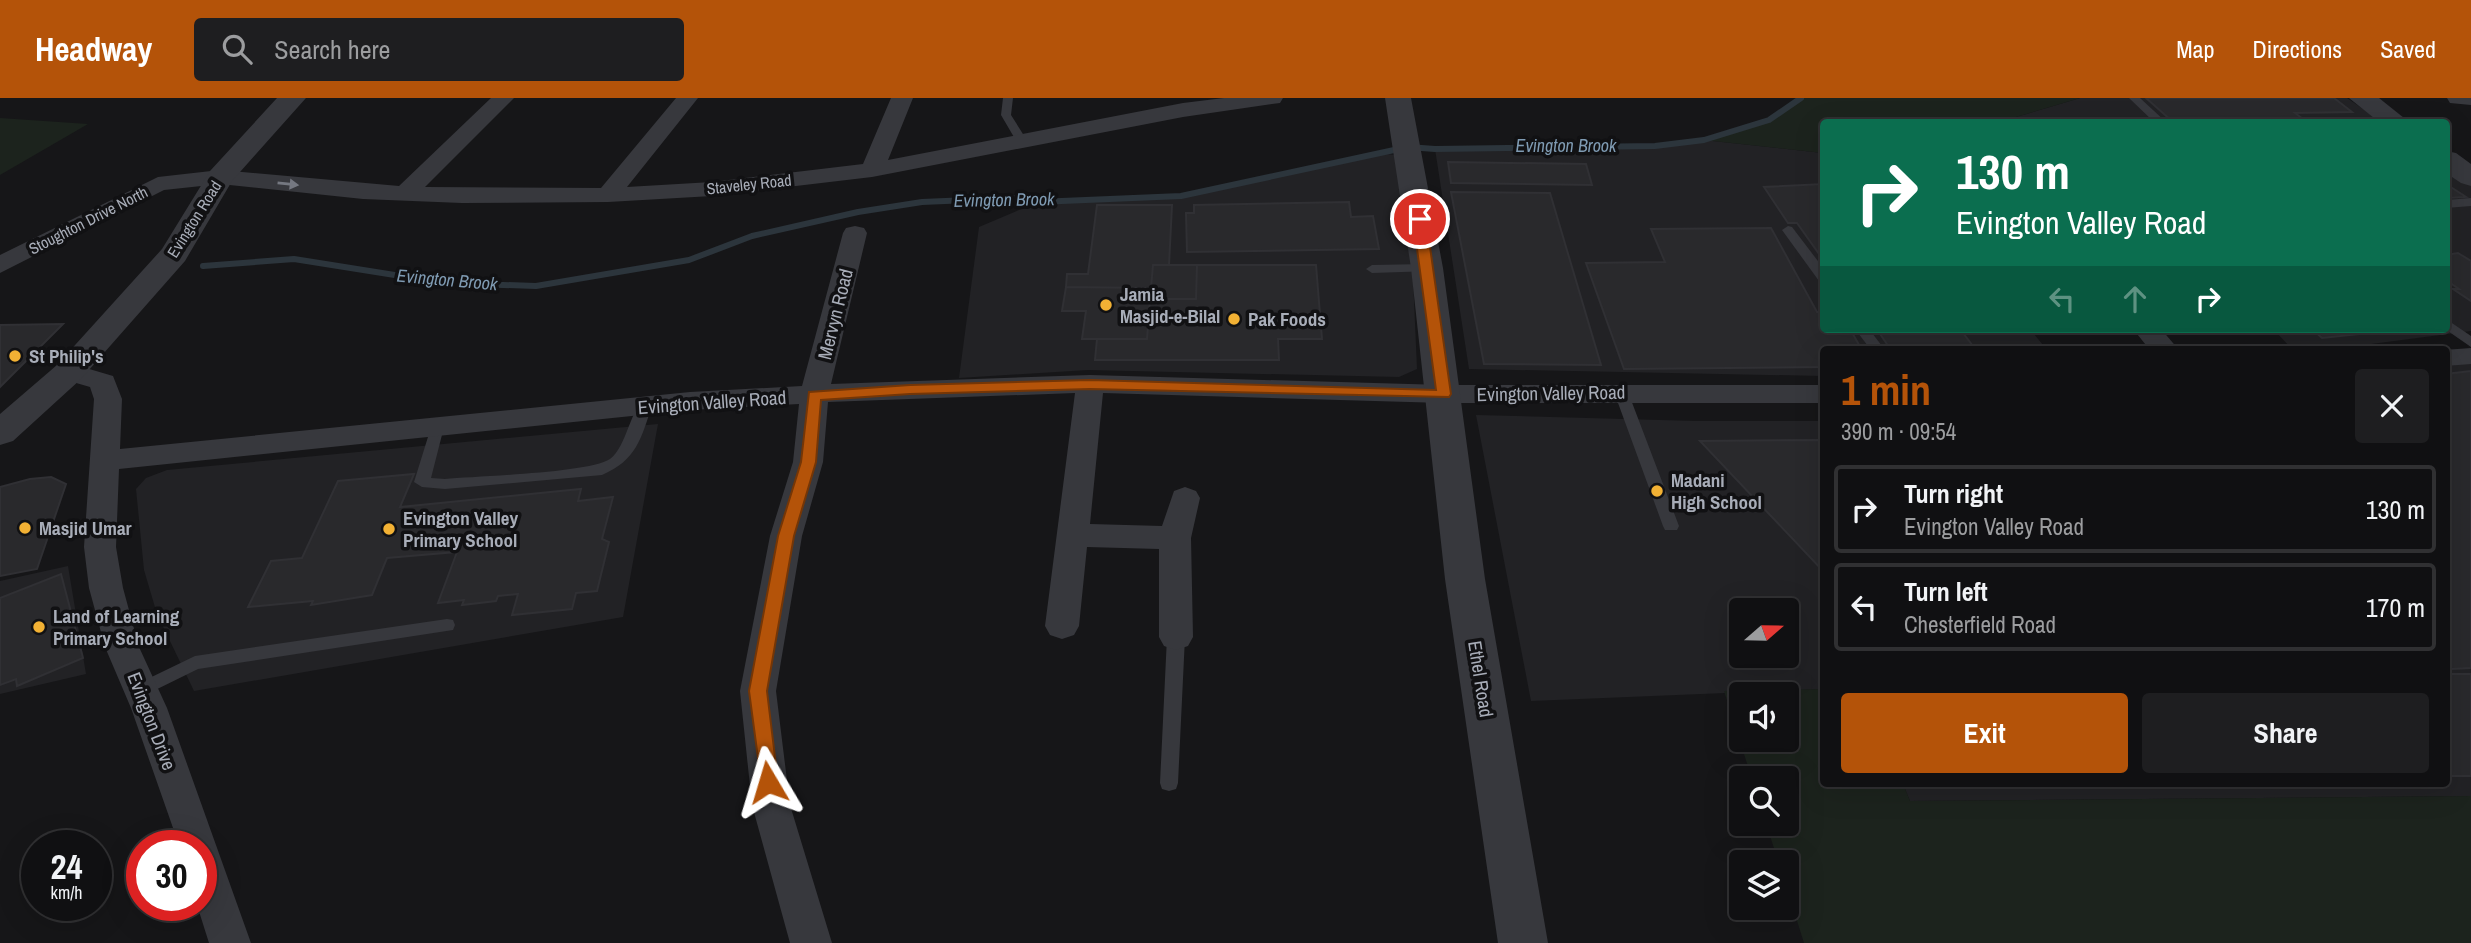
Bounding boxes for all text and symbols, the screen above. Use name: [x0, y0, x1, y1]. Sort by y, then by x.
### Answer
search box: [194, 18, 684, 81]
text: Headway: [35, 27, 152, 71]
icon: search: [218, 30, 256, 68]
text: Search here: [274, 32, 390, 67]
text: Map: [2176, 33, 2214, 65]
text: Directions: [2252, 33, 2342, 65]
text: Saved: [2380, 33, 2436, 65]
water label: Evington Brook: [1516, 133, 1617, 158]
text: 130 m: [1956, 138, 2070, 204]
icon: right: [1841, 147, 1932, 238]
street label: Staveley Road: [705, 169, 793, 199]
street label: Evington Road: [162, 176, 226, 262]
one-way arrow: [277, 179, 299, 190]
street label: Stoughton Drive North: [25, 181, 151, 259]
water label: Evington Brook: [953, 186, 1055, 213]
pin: [1390, 189, 1450, 249]
icon: arrive: [1401, 200, 1439, 238]
text: Evington Valley Road: [1956, 201, 2206, 244]
water label: Evington Brook: [396, 263, 499, 296]
street label: Mervyn Road: [811, 266, 859, 362]
icon: left: [2043, 280, 2081, 318]
icon: ahead: [2116, 280, 2154, 318]
icon: right: [2189, 280, 2227, 318]
place label: Jamia Masjid-e-Bilal: [1120, 281, 1220, 329]
marker: Jamia Masjid-e-Bilal: [1098, 297, 1114, 313]
place label: Pak Foods: [1248, 306, 1326, 332]
marker: Pak Foods: [1226, 311, 1242, 327]
place label: St Philip's: [29, 343, 104, 369]
marker: St Philip's: [7, 348, 23, 364]
text: 1 min: [1841, 362, 1931, 418]
button: close: [2355, 369, 2429, 443]
street label: Evington Valley Road: [1476, 379, 1626, 407]
street label: Evington Valley Road: [637, 384, 787, 420]
text: 390 m · 09:54: [1841, 416, 1956, 447]
place label: Madani High School: [1671, 467, 1762, 515]
text: Turn right: [1904, 476, 2003, 511]
marker: Madani High School: [1649, 483, 1665, 499]
icon: right: [1845, 490, 1883, 528]
text: 130 m: [2366, 492, 2425, 527]
place label: Evington Valley Primary School: [403, 505, 519, 553]
text: Evington Valley Road: [1904, 511, 2084, 542]
place label: Masjid Umar: [39, 515, 132, 541]
marker: Masjid Umar: [17, 520, 33, 536]
marker: Evington Valley Primary School: [381, 521, 397, 537]
text: Turn left: [1904, 574, 1988, 609]
icon: left: [1845, 588, 1883, 626]
text: 170 m: [2366, 590, 2425, 625]
north arrow: [1729, 598, 1799, 668]
map controls: [1729, 598, 1799, 920]
place label: Land of Learning Primary School: [53, 603, 180, 651]
text: Chesterfield Road: [1904, 609, 2056, 640]
marker: Land of Learning Primary School: [31, 619, 47, 635]
street label: Ethel Road: [1462, 639, 1500, 719]
street label: Evington Drive: [121, 668, 183, 774]
button: sound: [1729, 682, 1799, 752]
button: Exit: [1841, 693, 2128, 773]
button: Share: [2142, 693, 2429, 773]
position arrow: [731, 745, 805, 819]
button: search: [1729, 766, 1799, 836]
speed limit sign: 30: [126, 830, 217, 921]
text: 24: [51, 843, 82, 890]
button: layers: [1729, 850, 1799, 920]
text: km/h: [51, 880, 83, 905]

